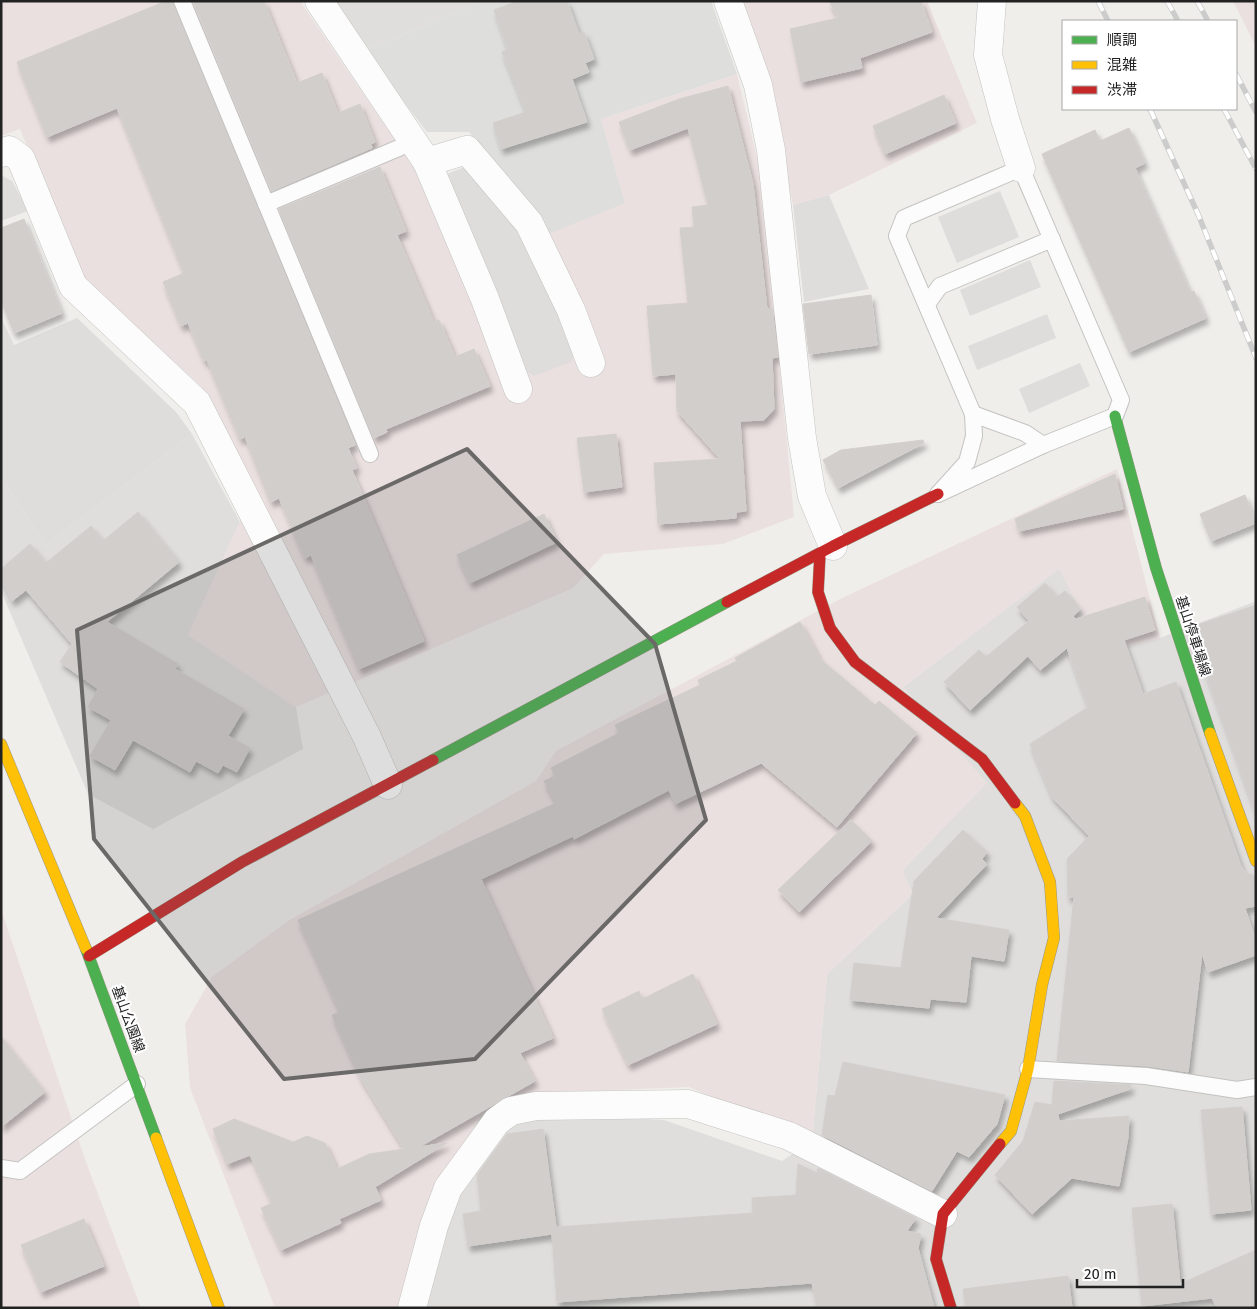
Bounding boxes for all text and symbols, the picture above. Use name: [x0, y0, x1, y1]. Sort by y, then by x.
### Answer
legend: [1062, 20, 1237, 110]
text: 順調: [1107, 31, 1137, 49]
text: 混雑: [1107, 56, 1137, 74]
text: 渋滞: [1107, 81, 1137, 99]
street label: 基山停車場線: [1172, 593, 1214, 679]
street label: 基山公園線: [108, 983, 148, 1055]
scale bar: [1077, 1256, 1183, 1288]
text: 20 m: [1084, 1265, 1117, 1283]

